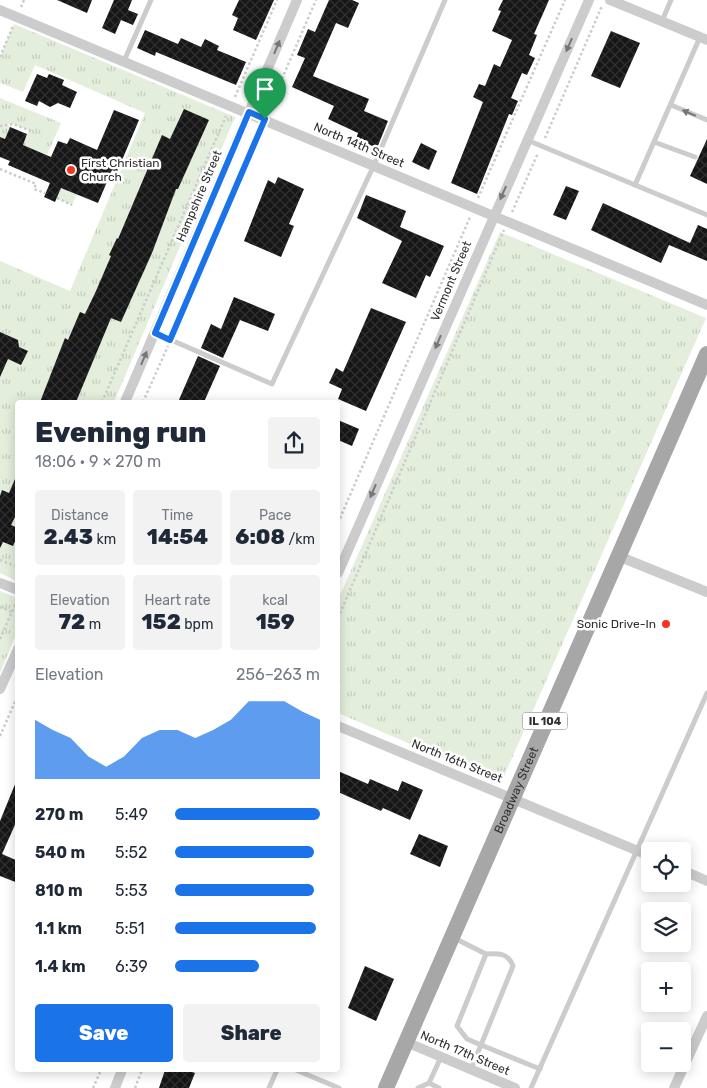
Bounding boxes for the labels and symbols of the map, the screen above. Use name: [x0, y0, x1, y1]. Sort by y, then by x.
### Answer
one-way arrow: [565, 38, 573, 52]
one-way arrow: [273, 40, 281, 54]
pin: [244, 68, 286, 119]
one-way arrow: [682, 108, 696, 116]
street label: North 14th Street: [312, 120, 407, 171]
street label: Hampshire Street: [173, 148, 225, 244]
place label: First Christian Church: [81, 156, 160, 184]
marker: First Christian Church: [65, 164, 77, 176]
one-way arrow: [499, 186, 507, 200]
street label: Vermont Street: [428, 239, 474, 323]
one-way arrow: [434, 335, 442, 350]
one-way arrow: [141, 351, 149, 365]
one-way arrow: [369, 484, 377, 498]
place label: Sonic Drive-In: [577, 617, 656, 631]
marker: Sonic Drive-In: [660, 618, 672, 630]
road number: IL 104: [522, 712, 568, 729]
street label: North 16th Street: [410, 736, 505, 786]
street label: Broadway Street: [491, 744, 541, 836]
street label: North 17th Street: [418, 1028, 512, 1078]

